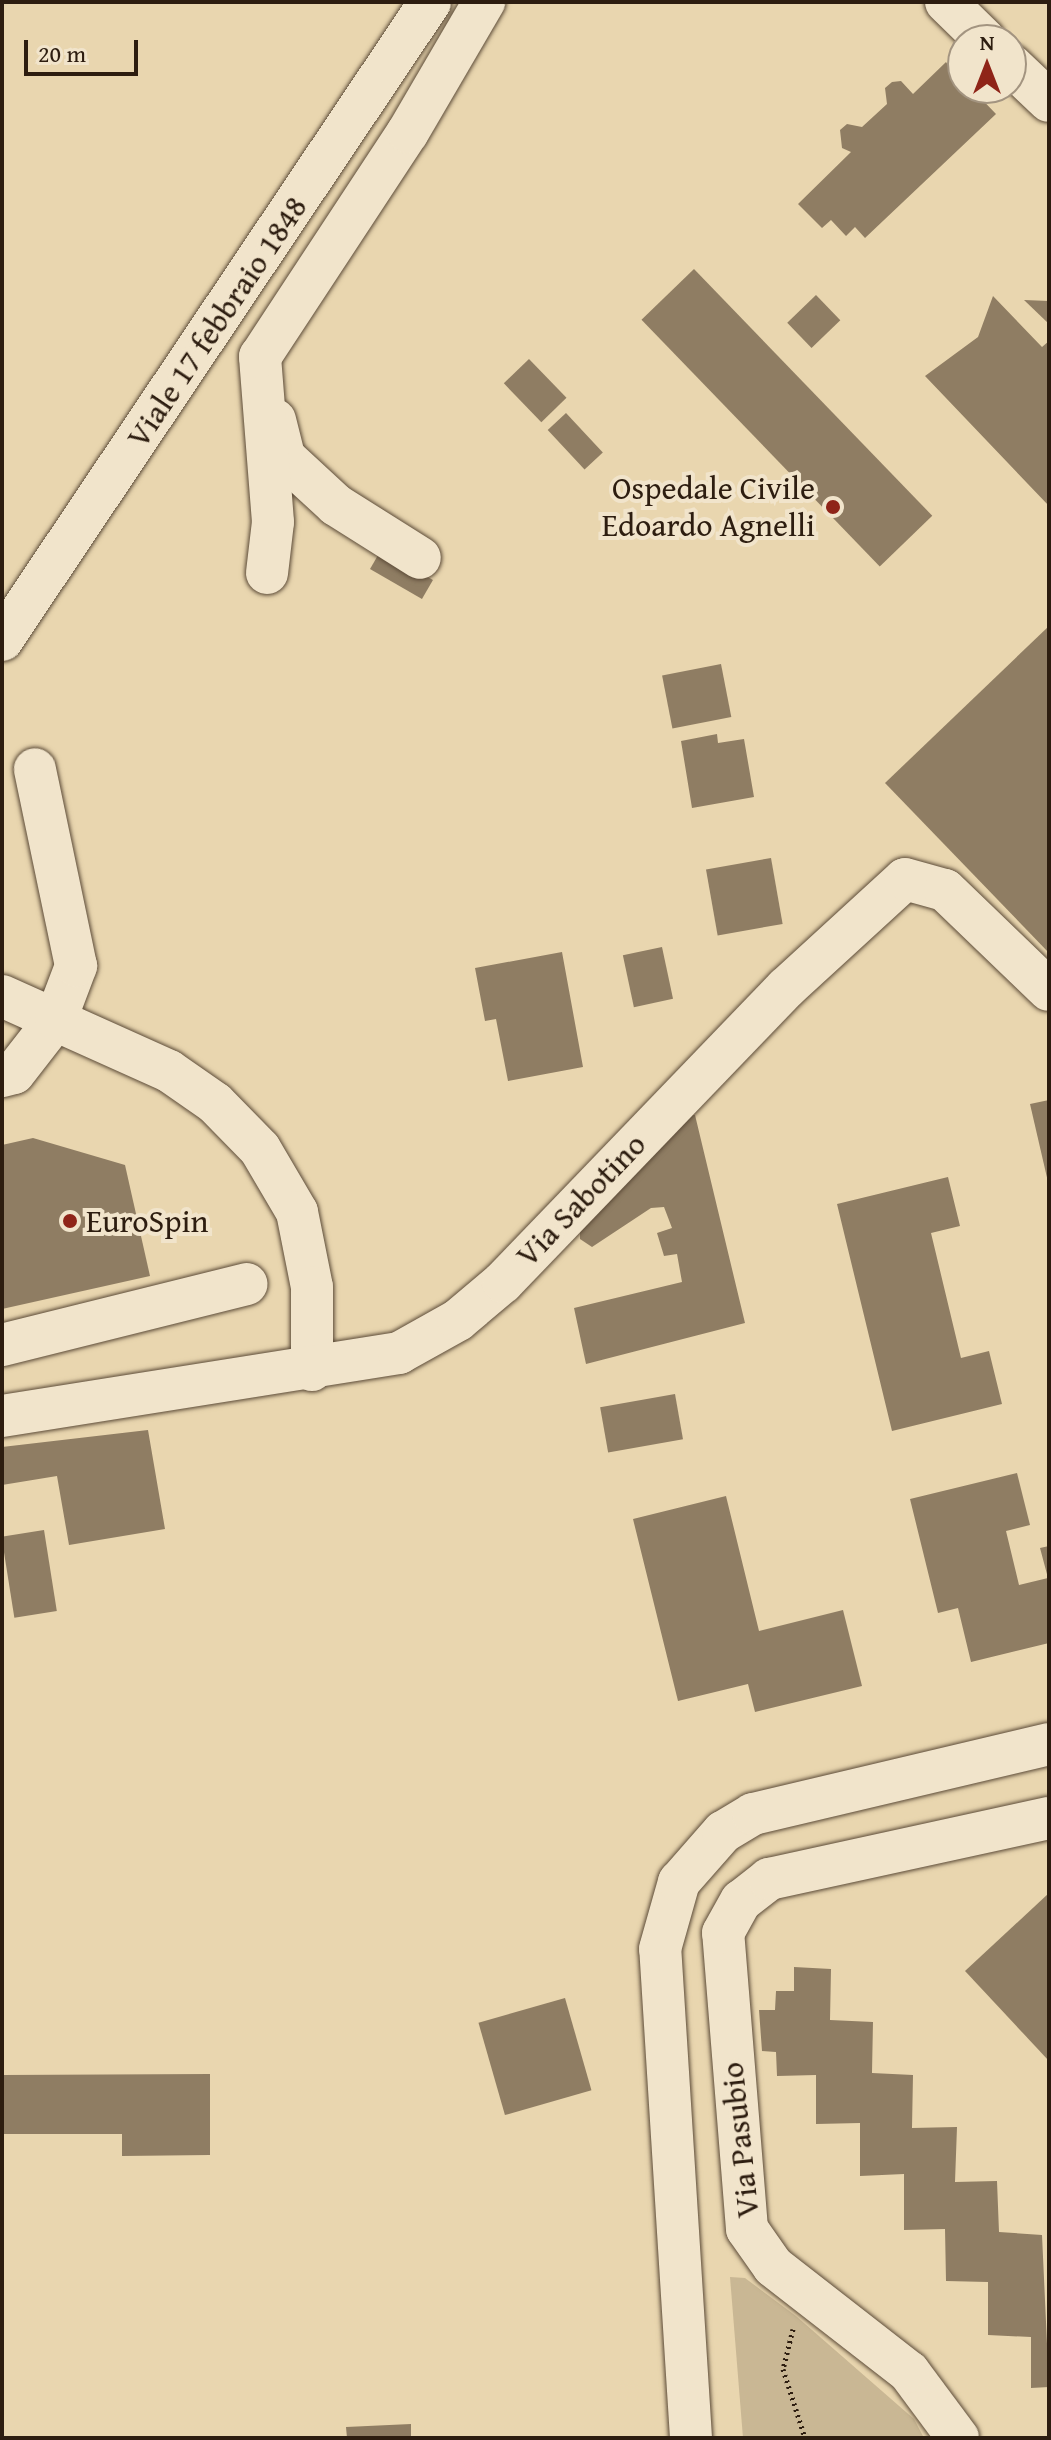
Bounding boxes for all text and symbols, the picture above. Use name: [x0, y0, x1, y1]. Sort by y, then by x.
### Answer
scale bar: [28, 24, 142, 74]
north arrow: [947, 24, 1027, 104]
text: N: [980, 26, 994, 58]
text: 20 m: [38, 36, 86, 71]
street label: Viale 17 febbraio 1848: [119, 189, 315, 455]
place label: Ospedale Civile Edoardo Agnelli: [602, 470, 815, 545]
marker: Ospedale Civile Edoardo Agnelli: [822, 496, 844, 518]
street label: Via Sabotino: [508, 1125, 654, 1275]
place label: EuroSpin: [86, 1202, 208, 1240]
marker: EuroSpin: [61, 1212, 79, 1230]
street label: Via Pasubio: [713, 2060, 767, 2220]

